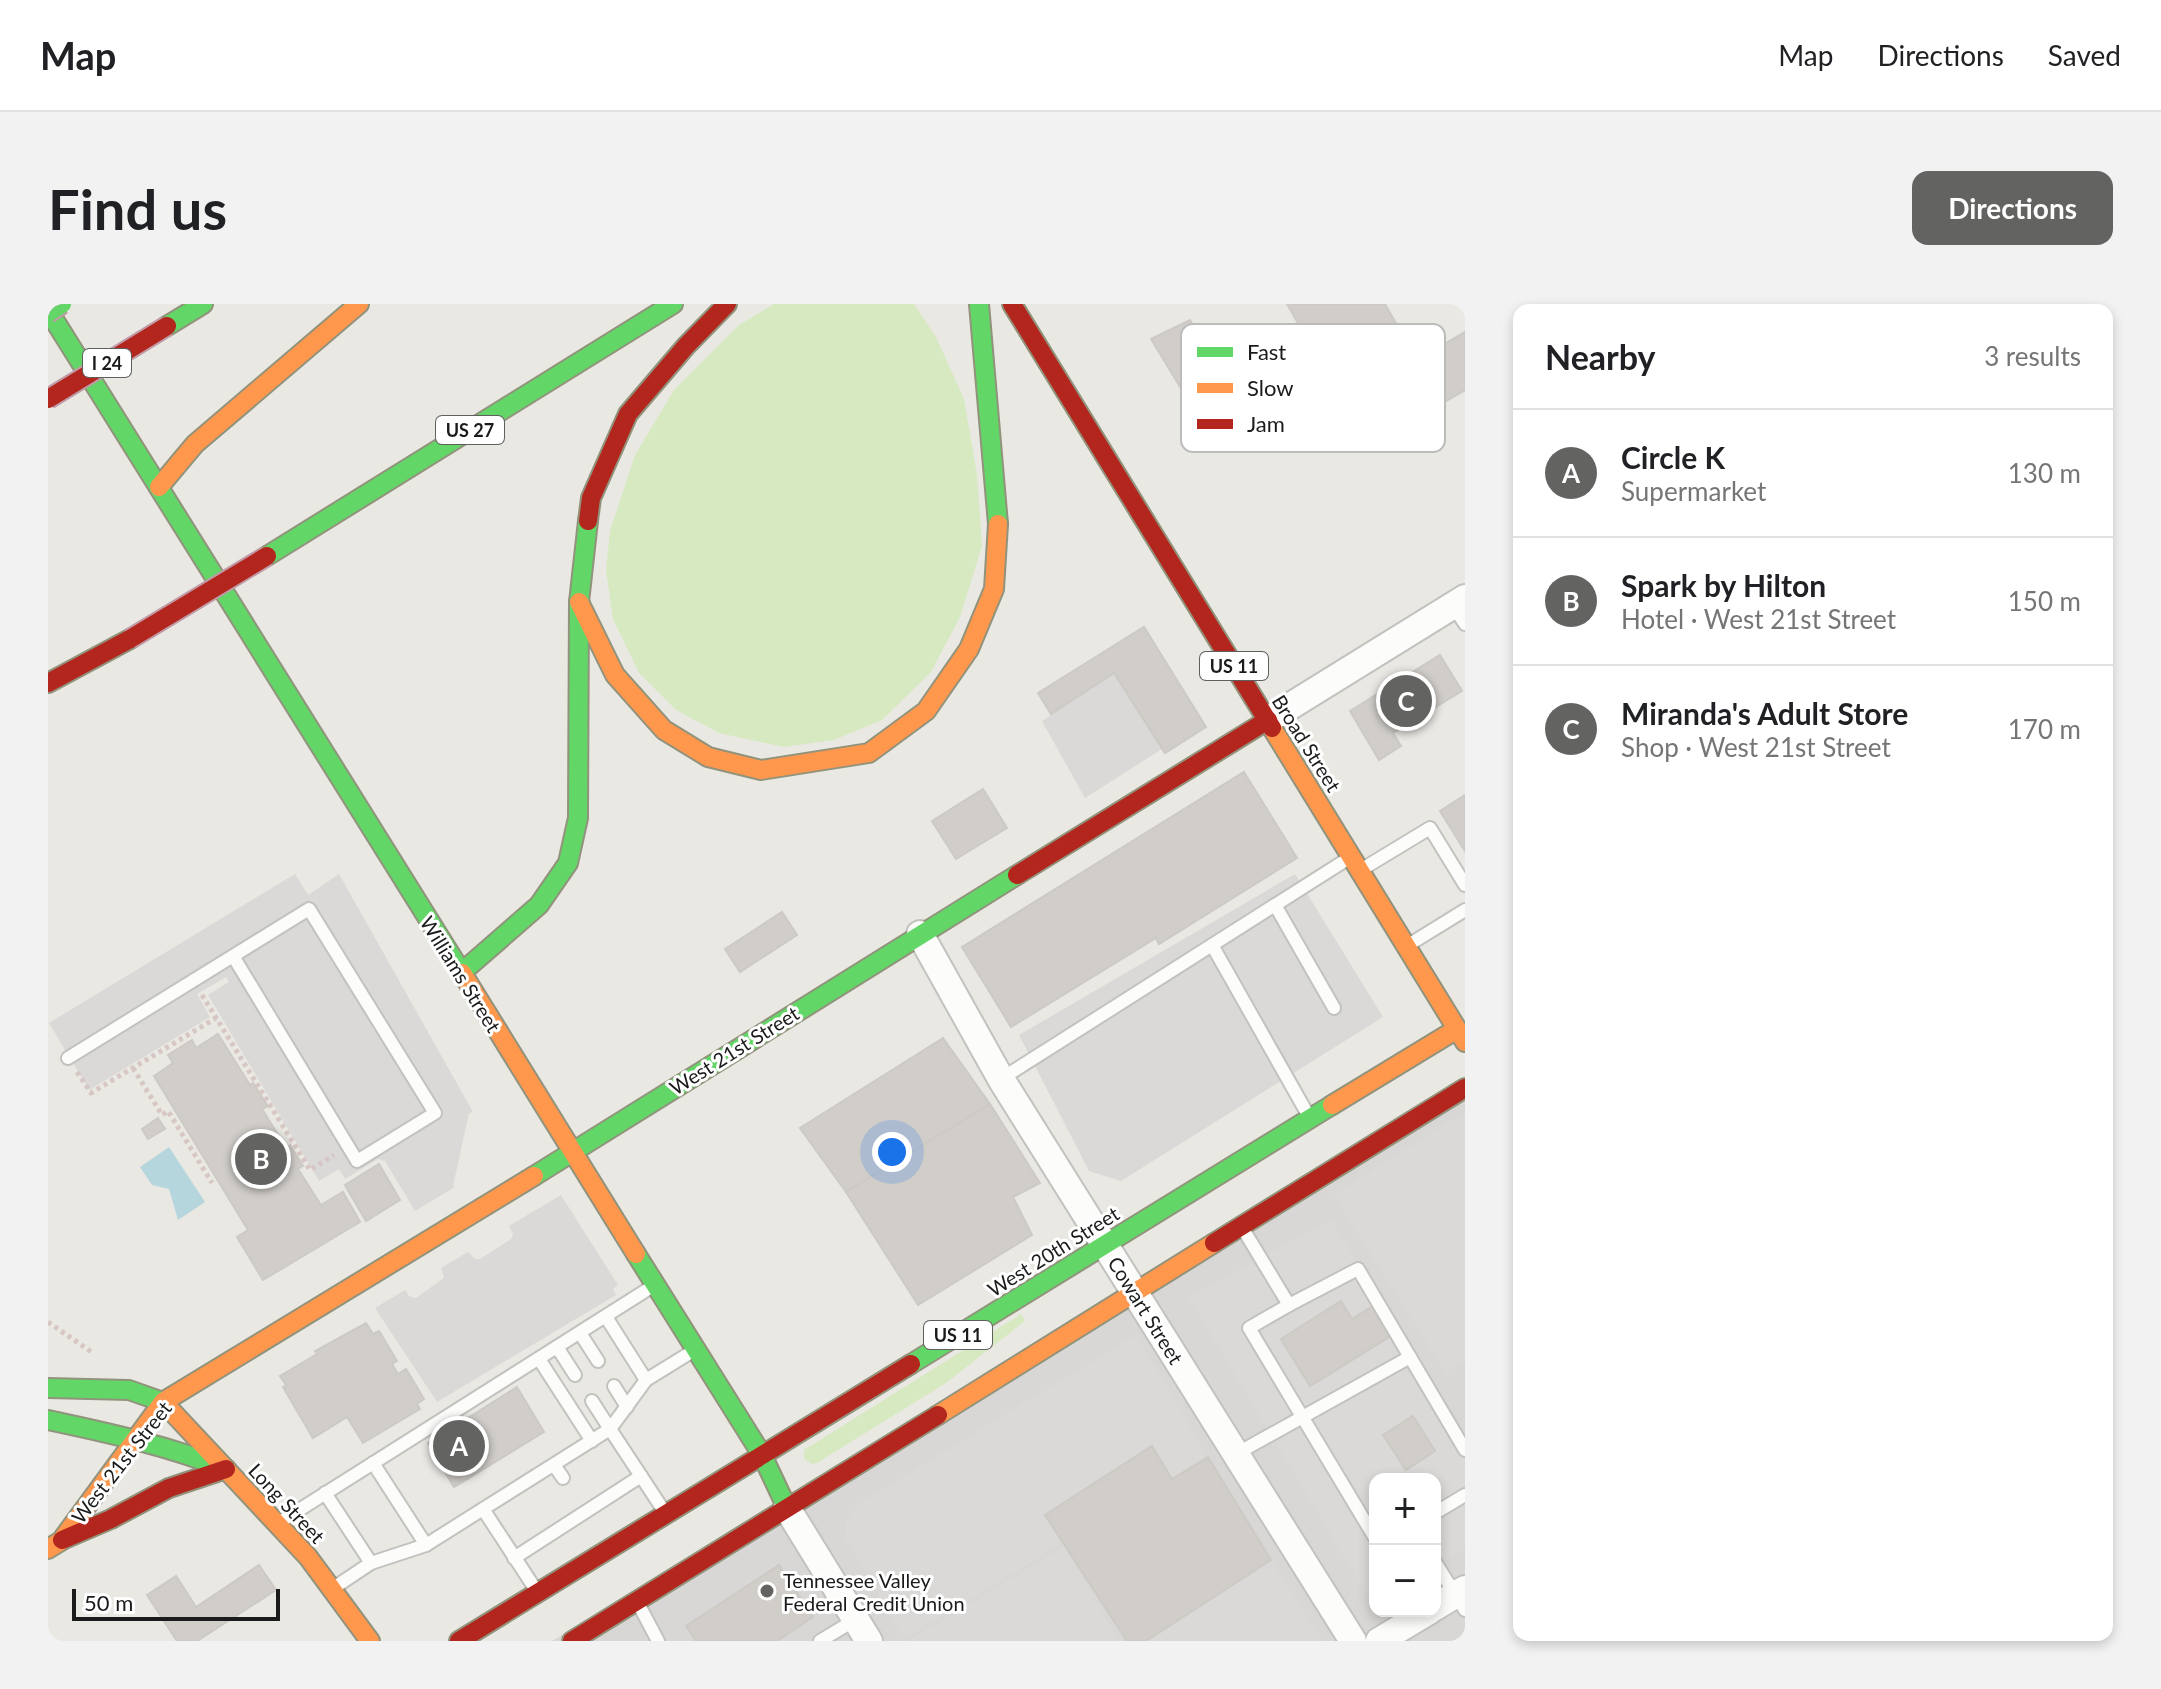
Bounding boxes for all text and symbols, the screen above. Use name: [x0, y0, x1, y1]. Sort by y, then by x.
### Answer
text: Map: [40, 32, 116, 78]
text: Map: [1778, 38, 1833, 72]
text: Directions: [1877, 38, 2004, 72]
text: Saved: [2048, 38, 2121, 72]
button: Directions: [1912, 171, 2113, 245]
text: Find us: [48, 175, 227, 242]
legend: [1181, 324, 1445, 452]
text: Nearby: [1545, 336, 1656, 377]
text: Fast: [1247, 338, 1286, 365]
text: 3 results: [1984, 340, 2081, 372]
road number: I 24: [83, 349, 131, 377]
text: Slow: [1247, 374, 1294, 401]
text: Jam: [1247, 410, 1285, 437]
road number: US 27: [436, 416, 504, 444]
text: Circle K: [1621, 439, 1725, 475]
text: A: [1562, 457, 1580, 489]
text: 130 m: [2008, 457, 2081, 489]
text: Supermarket: [1621, 475, 1766, 507]
text: Spark by Hilton: [1621, 567, 1826, 603]
text: B: [1562, 585, 1580, 617]
text: 150 m: [2008, 585, 2081, 617]
text: Hotel · West 21st Street: [1621, 603, 1896, 635]
road number: US 11: [1200, 652, 1268, 680]
pin: C: [1380, 671, 1432, 731]
street label: Broad Street: [1268, 690, 1346, 796]
text: Miranda's Adult Store: [1621, 695, 1908, 731]
text: C: [1562, 713, 1580, 745]
text: 170 m: [2008, 713, 2081, 745]
text: Shop · West 21st Street: [1621, 731, 1891, 763]
street label: Williams Street: [416, 911, 506, 1037]
street label: West 21st Street: [665, 1001, 803, 1099]
pin: B: [235, 1129, 287, 1189]
your location: [872, 1132, 912, 1172]
street label: West 20th Street: [983, 1201, 1123, 1301]
street label: Cowart Street: [1103, 1252, 1189, 1368]
road number: US 11: [924, 1321, 992, 1349]
street label: West 21st Street: [66, 1396, 176, 1528]
pin: A: [433, 1416, 485, 1476]
street label: Long Street: [244, 1458, 330, 1548]
map controls: [1369, 1473, 1441, 1617]
button: +: [1369, 1473, 1441, 1545]
button: −: [1369, 1545, 1441, 1617]
place label: Tennessee Valley Federal Credit Union: [783, 1568, 965, 1615]
marker: Tennessee Valley Federal Credit Union: [758, 1582, 776, 1600]
scale bar: [72, 1585, 280, 1621]
text: 50 m: [84, 1589, 133, 1616]

